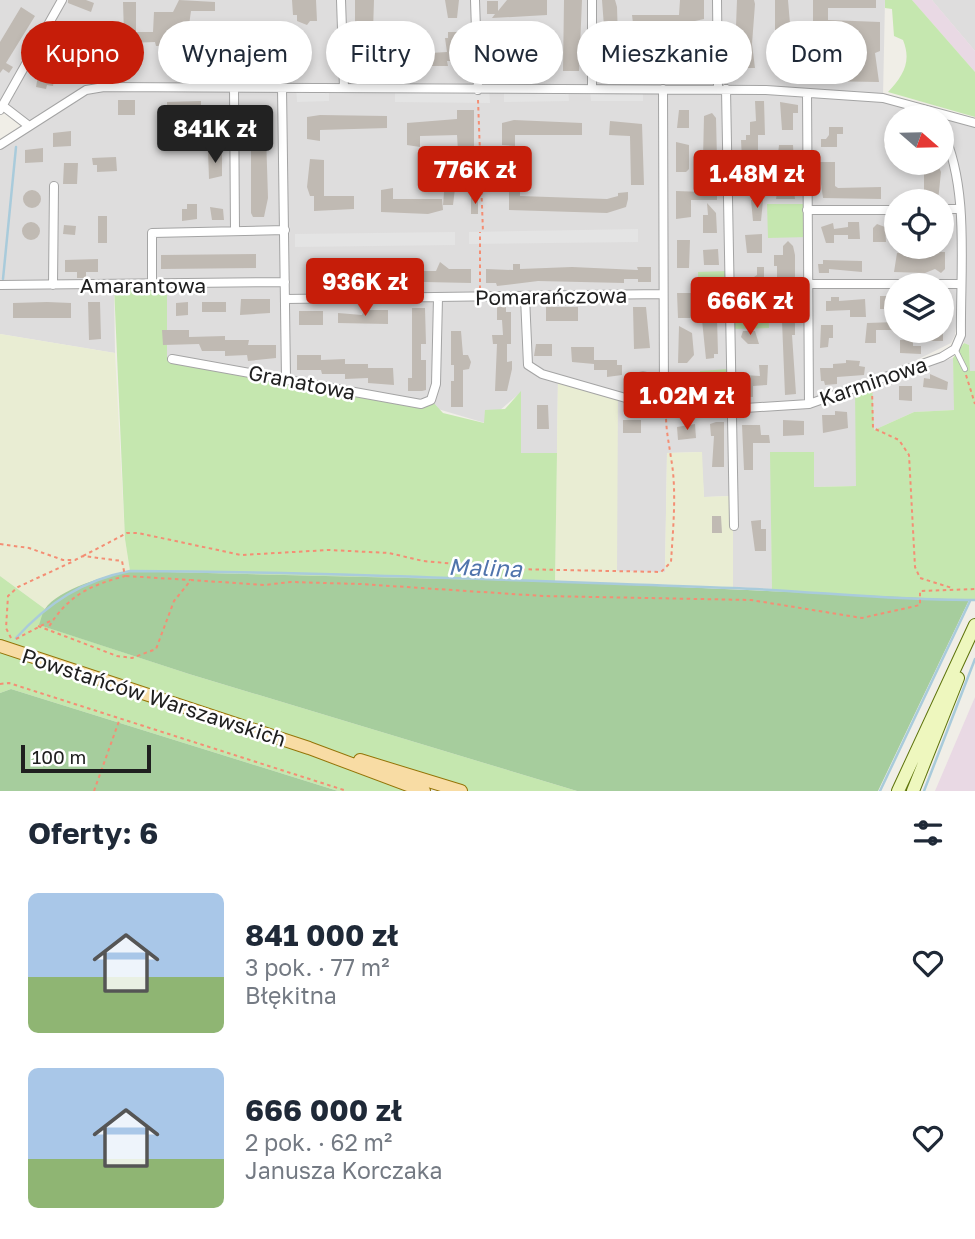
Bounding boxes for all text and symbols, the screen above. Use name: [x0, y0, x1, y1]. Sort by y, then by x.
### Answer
chip: Kupno: [21, 21, 144, 84]
chip: Wynajem: [158, 21, 312, 84]
chip: Filtry: [326, 21, 435, 84]
chip: Nowe: [449, 21, 563, 84]
chip: Mieszkanie: [577, 21, 752, 84]
chip: Dom: [766, 21, 867, 84]
north arrow: [884, 105, 954, 175]
map controls: [884, 105, 954, 343]
pin: 841K zł: [150, 106, 280, 165]
text: 841K zł: [173, 114, 257, 142]
pin: 776K zł: [410, 146, 540, 206]
pin: 1.48M zł: [685, 150, 829, 210]
text: 776K zł: [434, 155, 516, 183]
text: 1.48M zł: [710, 159, 804, 187]
button: locate: [884, 189, 954, 259]
pin: 936K zł: [300, 258, 430, 318]
text: 936K zł: [322, 267, 408, 295]
street label: Amarantowa: [80, 272, 206, 298]
button: layers: [884, 273, 954, 343]
pin: 666K zł: [685, 278, 815, 337]
street label: Pomarańczowa: [475, 282, 627, 310]
text: 666K zł: [707, 286, 793, 314]
street label: Karminowa: [816, 350, 930, 412]
street label: Granatowa: [246, 359, 358, 405]
pin: 1.02M zł: [615, 372, 759, 432]
text: 1.02M zł: [640, 381, 734, 409]
water label: Malina: [448, 552, 523, 582]
street label: Powstańców Warszawskich: [19, 642, 289, 752]
scale bar: [21, 742, 150, 774]
text: 100 m: [32, 745, 86, 768]
icon: filters: [909, 814, 947, 852]
text: Oferty: 6: [28, 815, 158, 851]
text: 841 000 zł: [245, 917, 398, 953]
icon: home: [84, 921, 168, 1005]
icon: heart: [909, 944, 947, 982]
text: 3 pok. · 77 m²: [245, 953, 389, 981]
text: Błękitna: [245, 981, 337, 1009]
text: 666 000 zł: [245, 1092, 402, 1128]
icon: home: [84, 1096, 168, 1180]
icon: heart: [909, 1119, 947, 1157]
text: 2 pok. · 62 m²: [245, 1128, 392, 1156]
text: Janusza Korczaka: [245, 1156, 442, 1184]

